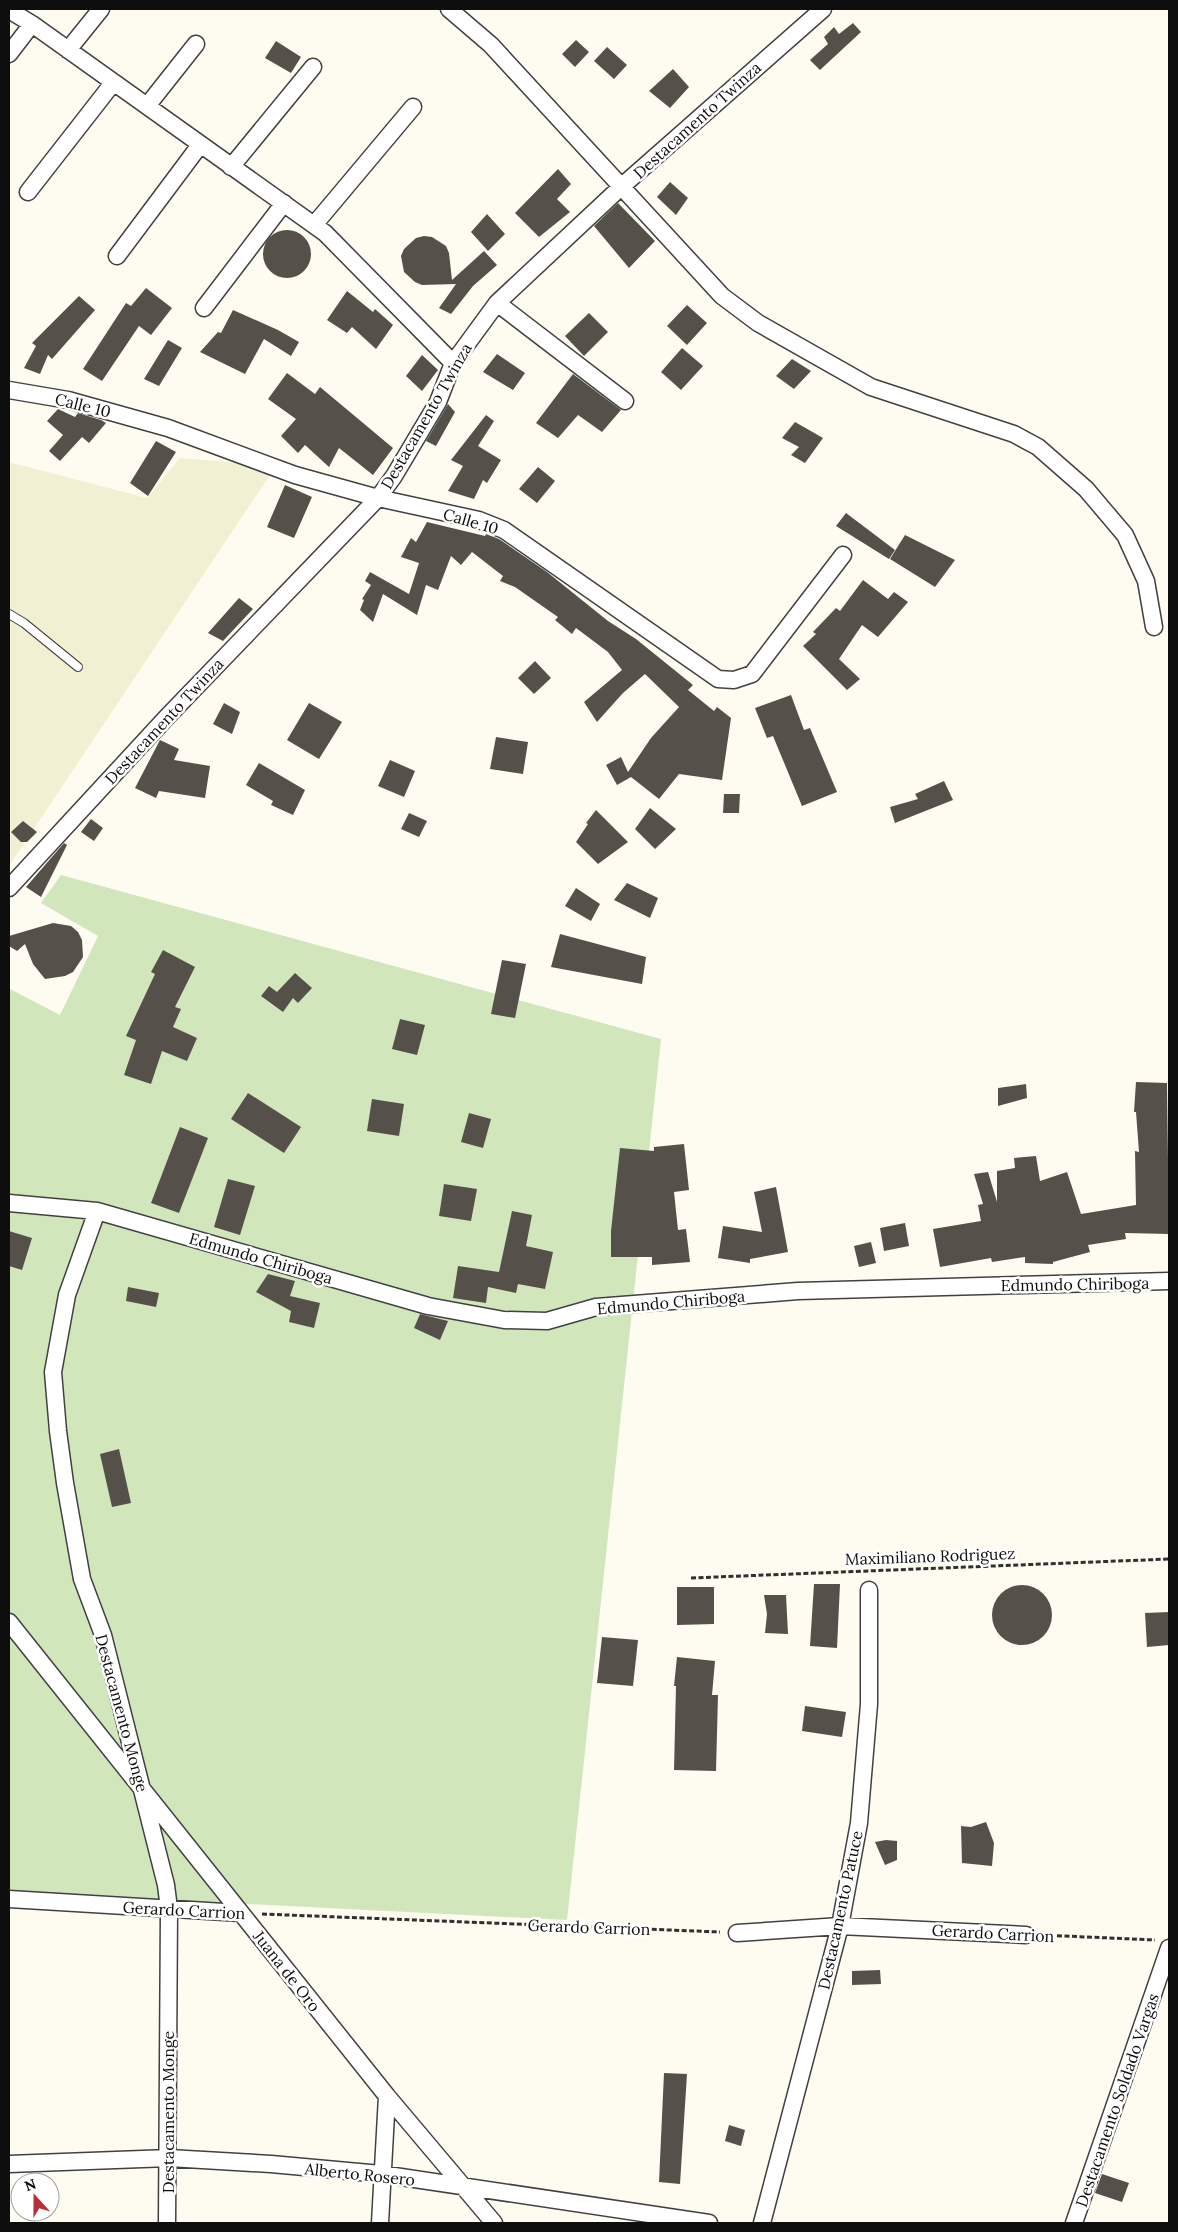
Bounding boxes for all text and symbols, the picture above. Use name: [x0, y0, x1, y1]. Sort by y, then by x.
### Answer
street label: Destacamento Twinza: [629, 57, 765, 183]
street label: Destacamento Twinza: [376, 339, 476, 493]
street label: Calle 10: [53, 388, 113, 422]
street label: Calle 10: [441, 504, 501, 538]
street label: Destacamento Twinza: [100, 654, 228, 788]
street label: Edmundo Chiriboga: [187, 1228, 335, 1288]
street label: Edmundo Chiriboga: [1000, 1273, 1150, 1295]
street label: Edmundo Chiriboga: [596, 1286, 746, 1318]
street label: Maximiliano Rodriguez: [844, 1543, 1016, 1569]
street label: Destacamento Monge: [91, 1632, 153, 1794]
street label: Destacamento Patuce: [813, 1828, 867, 1991]
street label: Gerardo Carrion: [122, 1897, 246, 1923]
street label: Gerardo Carrion: [527, 1915, 651, 1939]
street label: Gerardo Carrion: [931, 1920, 1055, 1946]
street label: Juana de Oro: [249, 1926, 325, 2015]
street label: Destacamento Soldado Vargas: [1071, 1990, 1163, 2210]
street label: Destacamento Monge: [158, 2030, 178, 2193]
street label: Alberto Rosero: [303, 2158, 416, 2190]
north arrow: [10, 2172, 60, 2222]
text: N: [22, 2174, 39, 2195]

